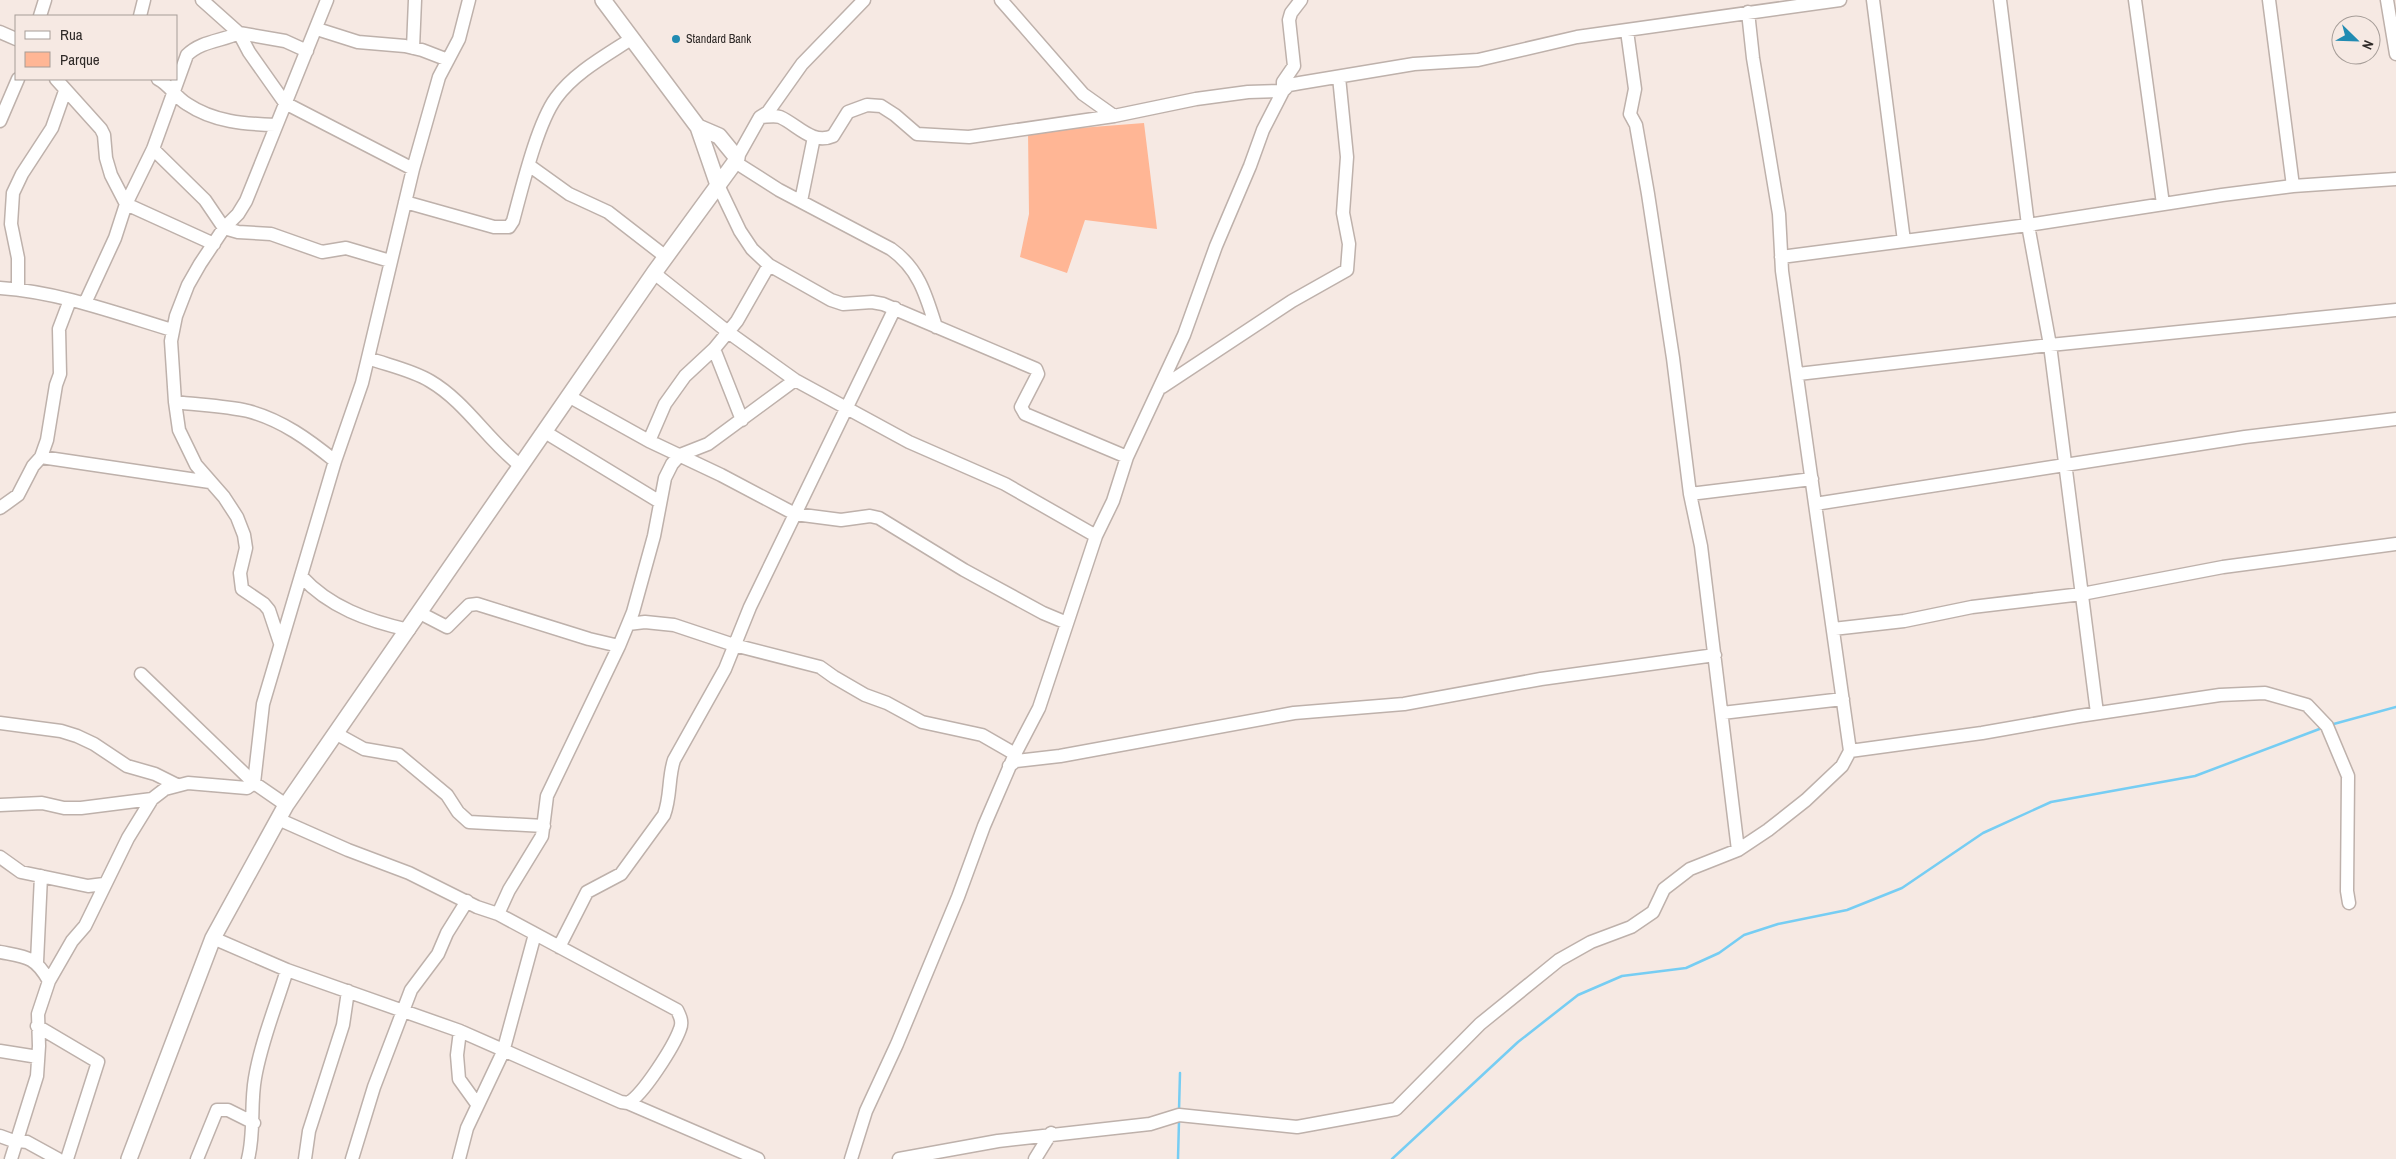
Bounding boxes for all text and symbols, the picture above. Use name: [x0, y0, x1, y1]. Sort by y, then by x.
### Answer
legend: [15, 15, 178, 80]
north arrow: [2331, 15, 2381, 65]
text: Rua: [60, 24, 83, 45]
place label: Standard Bank: [686, 31, 751, 47]
marker: Standard Bank: [670, 33, 682, 45]
text: N: [2358, 38, 2378, 52]
text: Parque: [60, 49, 100, 70]

